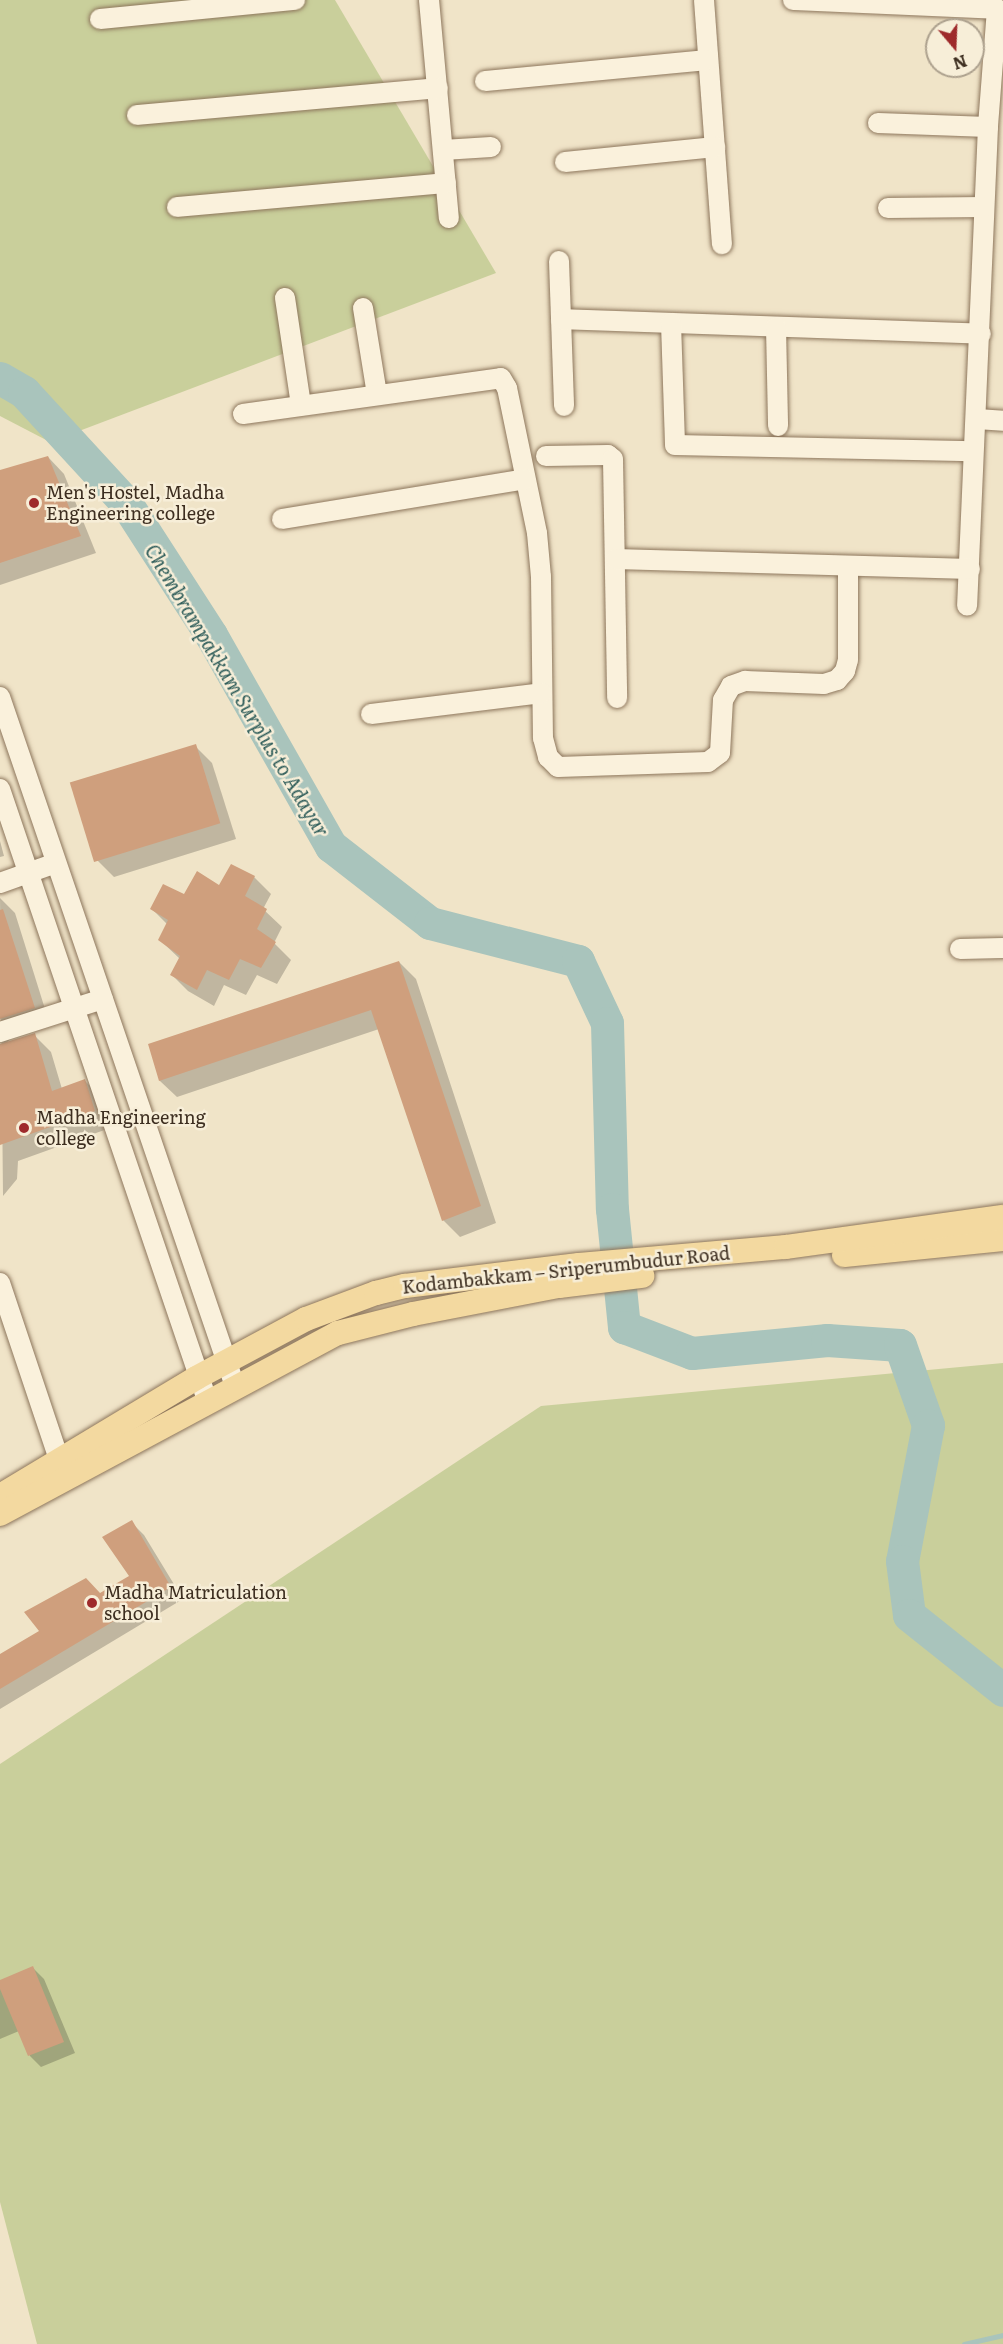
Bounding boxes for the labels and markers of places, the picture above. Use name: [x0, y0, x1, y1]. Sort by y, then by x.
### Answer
place label: Men's Hostel, Madha Engineering college: [46, 482, 224, 524]
marker: Men's Hostel, Madha Engineering college: [27, 496, 41, 510]
place label: Madha Engineering college: [36, 1107, 206, 1150]
marker: Madha Engineering college: [17, 1121, 31, 1135]
place label: Madha Matriculation school: [104, 1582, 287, 1624]
marker: Madha Matriculation school: [85, 1596, 99, 1610]

